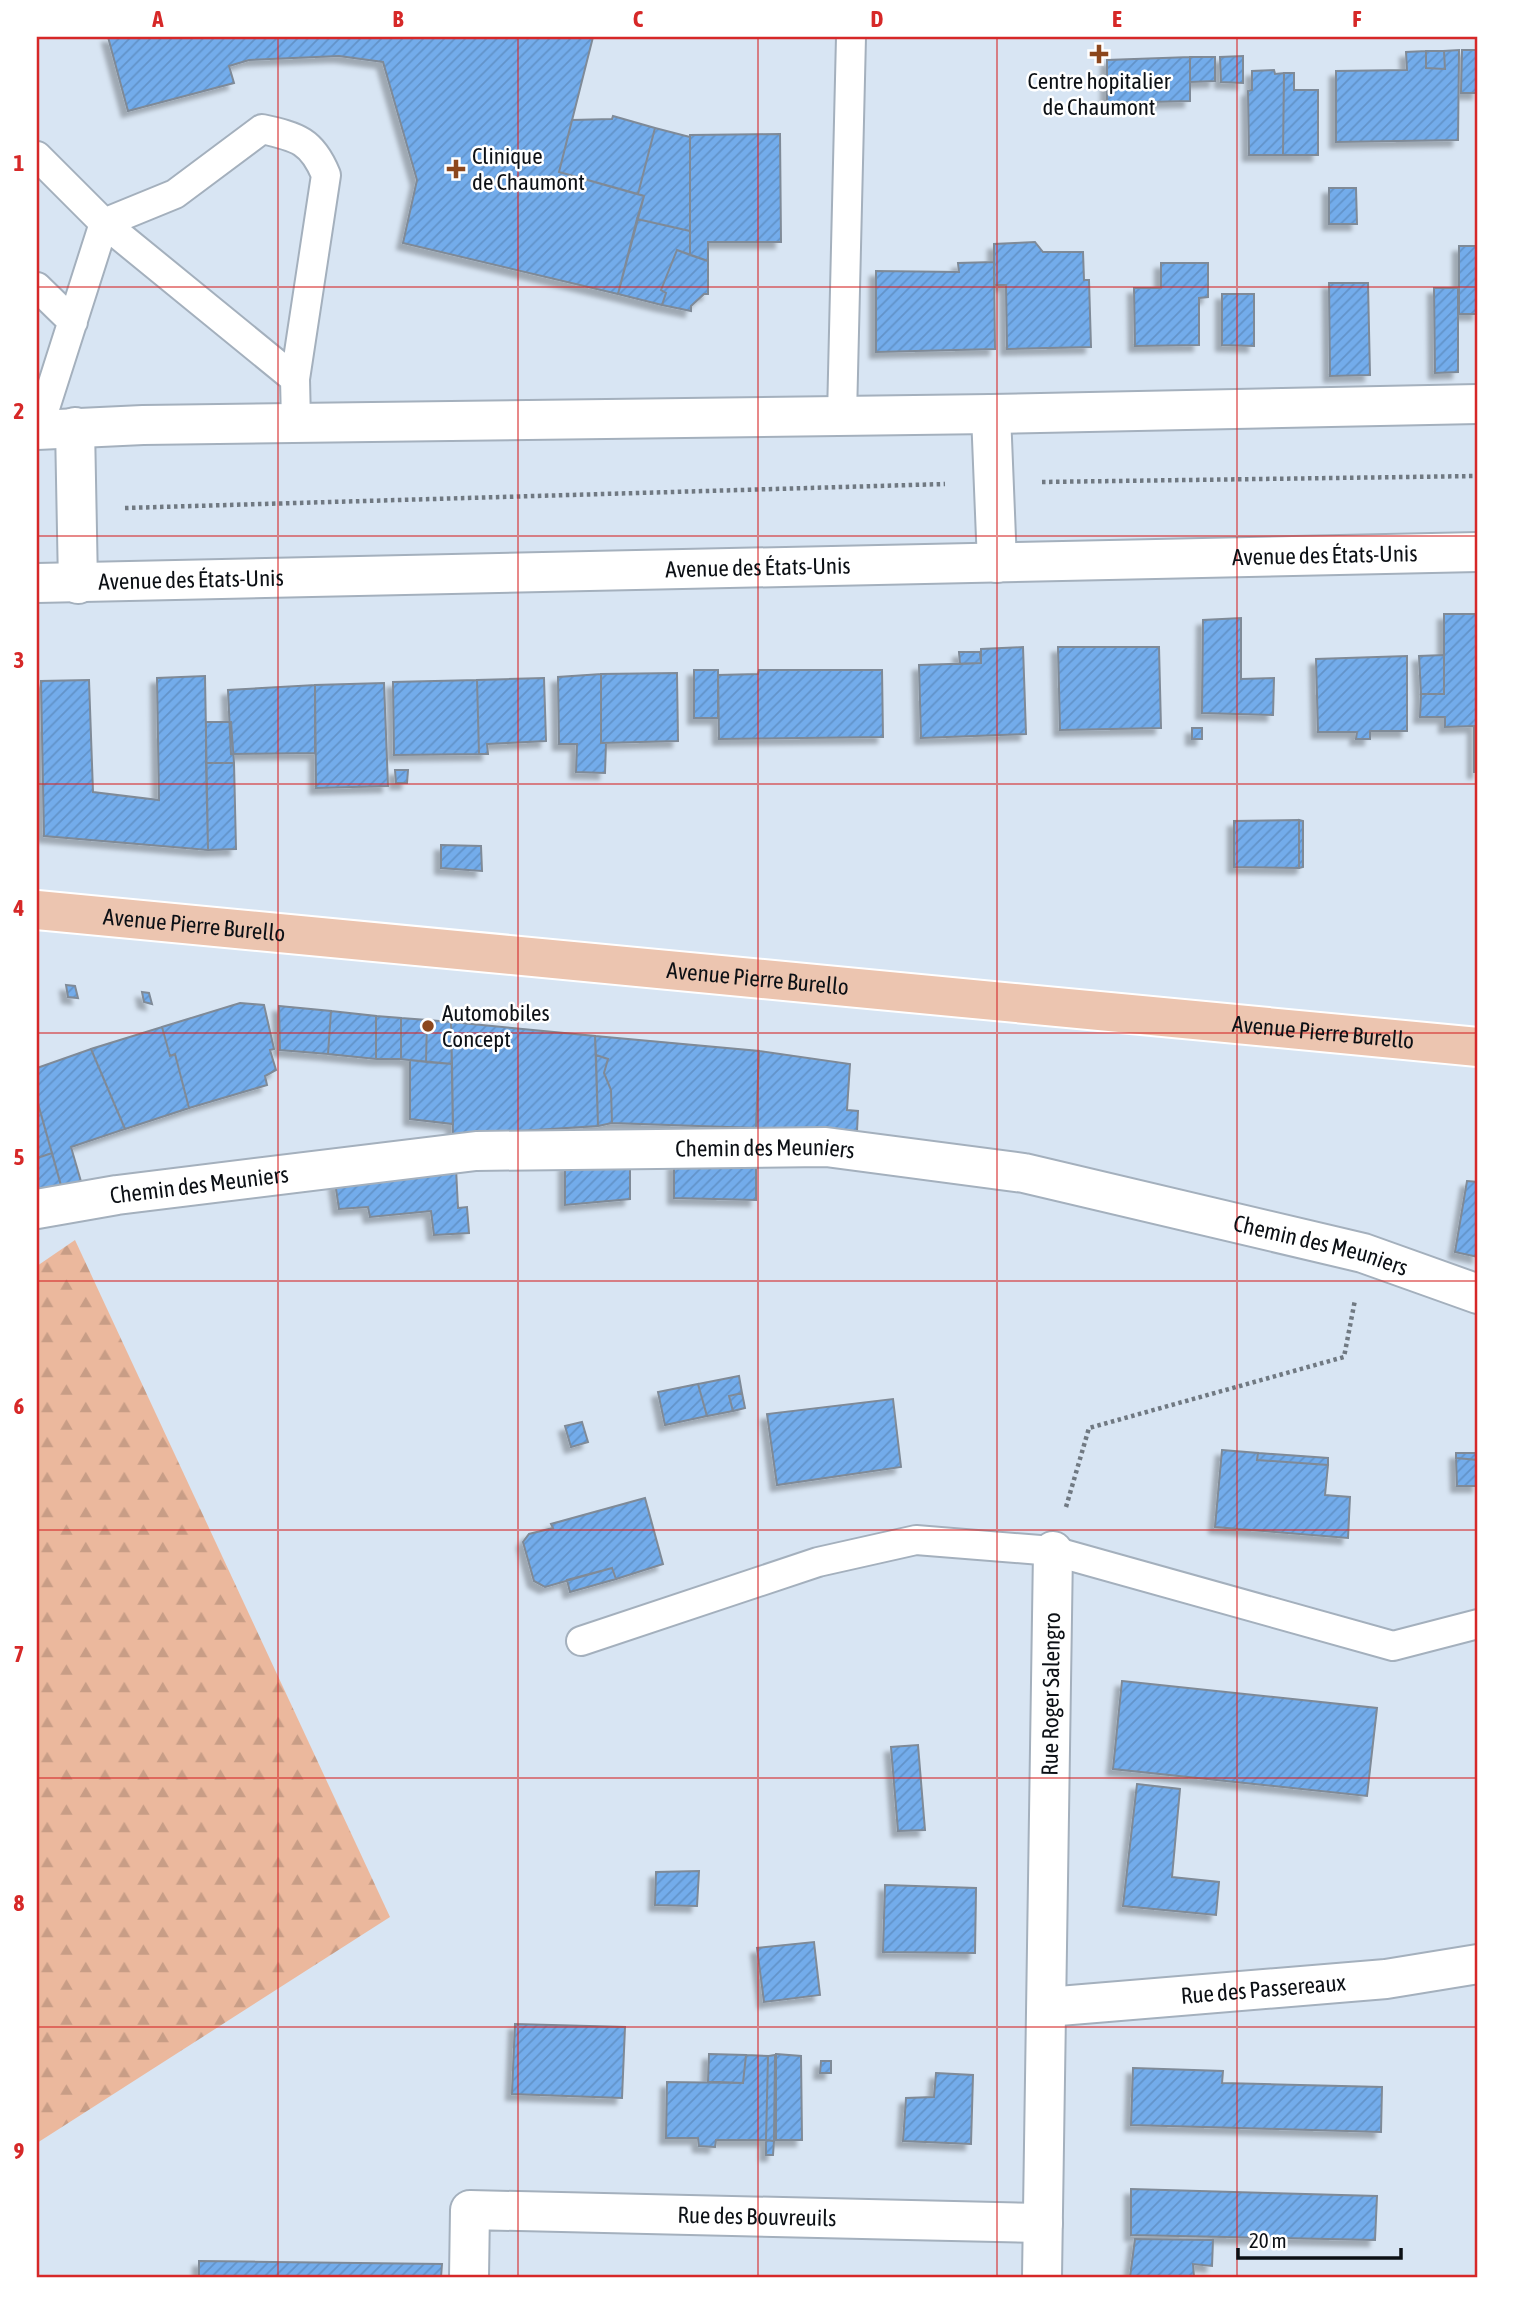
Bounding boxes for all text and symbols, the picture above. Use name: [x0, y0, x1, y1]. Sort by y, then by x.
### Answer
text: A: [151, 6, 164, 32]
text: B: [393, 6, 404, 32]
text: C: [633, 6, 644, 32]
text: D: [871, 6, 884, 32]
text: E: [1112, 6, 1122, 32]
text: F: [1352, 6, 1362, 32]
marker: Centre hopitalier de Chaumont: [1089, 44, 1109, 64]
place label: Centre hopitalier de Chaumont: [1027, 68, 1172, 120]
place label: Clinique de Chaumont: [472, 143, 585, 195]
text: 1: [14, 150, 25, 176]
marker: Clinique de Chaumont: [446, 159, 466, 179]
text: 2: [14, 398, 24, 424]
street label: Avenue des États-Unis: [1232, 540, 1418, 570]
street label: Avenue des États-Unis: [665, 553, 851, 582]
street label: Avenue des États-Unis: [98, 565, 284, 595]
text: 3: [14, 647, 24, 673]
text: 4: [13, 895, 25, 921]
street label: Avenue Pierre Burello: [102, 903, 286, 947]
street label: Avenue Pierre Burello: [666, 957, 850, 1000]
place label: Automobiles Concept: [442, 1000, 550, 1052]
street label: Avenue Pierre Burello: [1231, 1011, 1415, 1054]
marker: Automobiles Concept: [420, 1018, 436, 1034]
street label: Chemin des Meuniers: [675, 1134, 856, 1164]
text: 5: [14, 1144, 25, 1170]
street label: Chemin des Meuniers: [108, 1161, 290, 1209]
street label: Chemin des Meuniers: [1231, 1210, 1412, 1281]
text: 6: [14, 1393, 25, 1419]
street label: Rue Roger Salengro: [1037, 1612, 1065, 1776]
text: 7: [14, 1641, 24, 1667]
text: 8: [14, 1890, 25, 1916]
street label: Rue des Passereaux: [1180, 1969, 1347, 2009]
text: 9: [14, 2138, 25, 2164]
street label: Rue des Bouvreuils: [677, 2202, 837, 2231]
scale bar: [1238, 2216, 1401, 2260]
text: 20 m: [1249, 2228, 1287, 2252]

